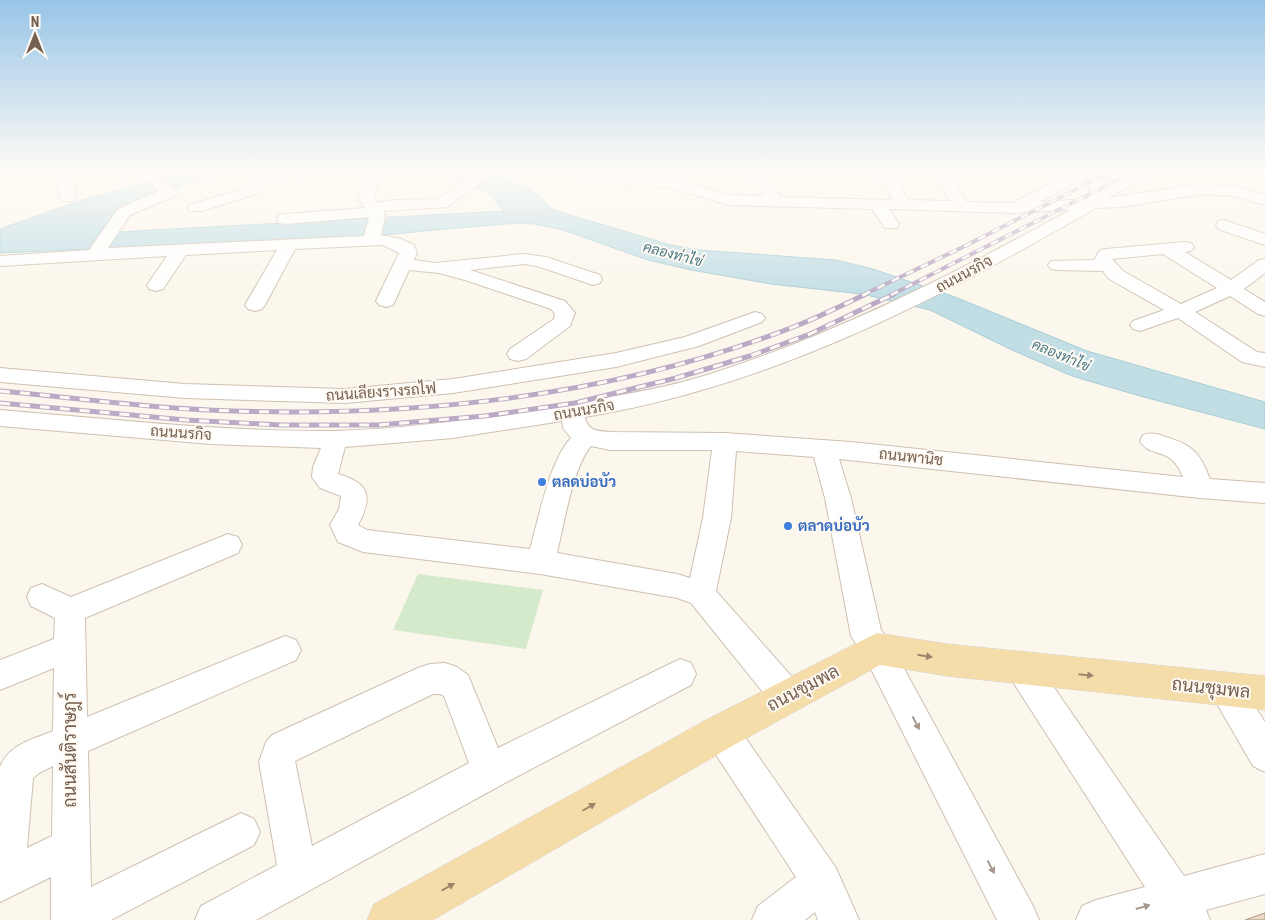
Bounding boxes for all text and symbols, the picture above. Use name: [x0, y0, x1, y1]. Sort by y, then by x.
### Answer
north arrow: [10, 10, 60, 60]
text: N: [31, 14, 39, 30]
water label: คลองท่าไข่: [642, 238, 705, 270]
street label: ถนนนรกิจ: [933, 252, 995, 296]
water label: คลองท่าไข่: [1030, 336, 1093, 375]
street label: ถนนเลียงรางรถไฟ: [325, 378, 437, 405]
street label: ถนนนรกิจ: [552, 396, 616, 424]
street label: ถนนนรกิจ: [150, 422, 212, 444]
street label: ถนนพานิช: [878, 445, 944, 469]
place label: ตลดบ่อบัว: [552, 472, 616, 491]
marker: ตลดบ่อบัว: [536, 476, 548, 488]
place label: ตลาดบ่อบัว: [798, 516, 870, 535]
marker: ตลาดบ่อบัว: [782, 520, 794, 532]
one-way arrow: [917, 653, 933, 661]
street label: ถนนชุมพล: [763, 660, 843, 717]
one-way arrow: [1079, 671, 1095, 679]
street label: ถนนชุมพล: [1171, 673, 1251, 704]
street label: ถนนสันติราษฎร์: [57, 692, 82, 808]
one-way arrow: [912, 716, 920, 730]
one-way arrow: [582, 803, 596, 811]
one-way arrow: [987, 860, 995, 874]
one-way arrow: [441, 883, 454, 892]
one-way arrow: [1135, 902, 1150, 910]

